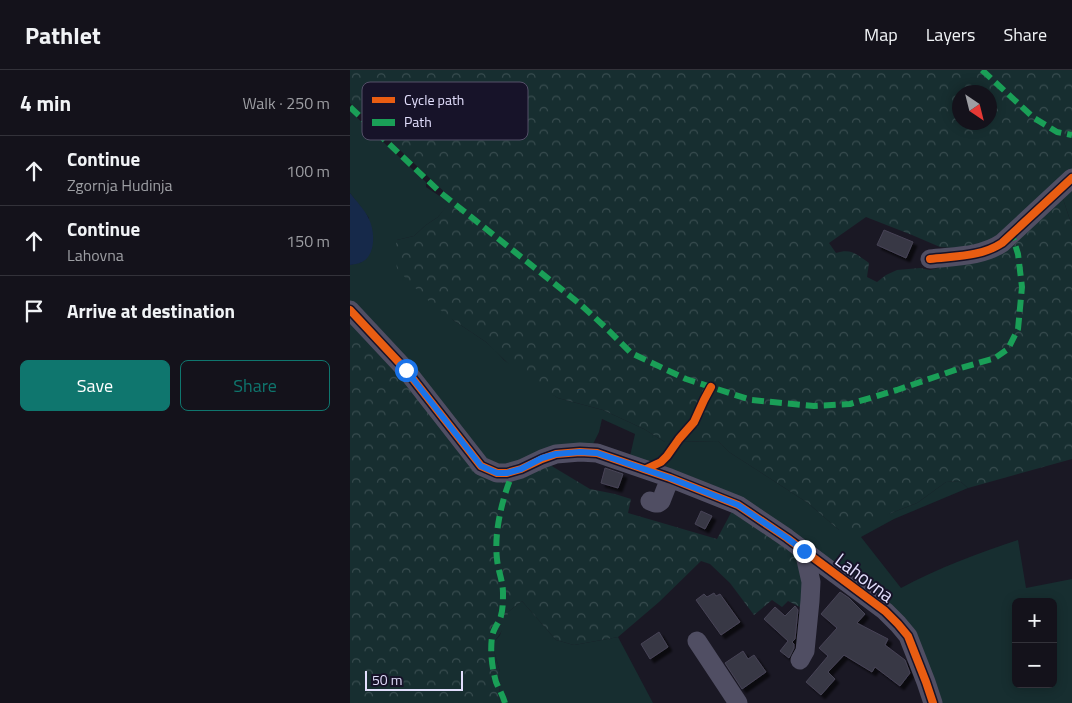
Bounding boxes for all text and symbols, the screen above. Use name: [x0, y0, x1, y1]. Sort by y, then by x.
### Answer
text: Pathlet: [25, 17, 101, 53]
text: Map: [864, 21, 898, 48]
text: Layers: [926, 21, 975, 48]
text: Share: [1003, 21, 1047, 48]
legend: [362, 82, 528, 140]
north arrow: [952, 85, 997, 130]
text: 4 min: [20, 87, 71, 119]
text: Cycle path: [404, 89, 464, 110]
text: Walk · 250 m: [242, 91, 330, 115]
text: Path: [404, 111, 432, 132]
text: Continue: [67, 144, 140, 173]
icon: ahead: [20, 157, 48, 185]
text: 100 m: [286, 159, 330, 183]
text: Zgornja Hudinja: [67, 173, 173, 197]
text: Continue: [67, 214, 140, 243]
icon: ahead: [20, 227, 48, 255]
text: 150 m: [286, 229, 330, 253]
text: Lahovna: [67, 243, 124, 267]
text: Arrive at destination: [67, 296, 235, 325]
icon: arrive: [20, 297, 48, 325]
route start: [395, 359, 418, 382]
button: Save: [20, 360, 170, 411]
button: Share: [180, 360, 330, 411]
route end: [793, 540, 816, 563]
street label: Lahovna: [829, 545, 901, 609]
map controls: [1012, 598, 1057, 688]
button: +: [1012, 598, 1057, 643]
button: −: [1012, 643, 1057, 688]
scale bar: [365, 668, 462, 691]
text: 50 m: [372, 669, 402, 690]

